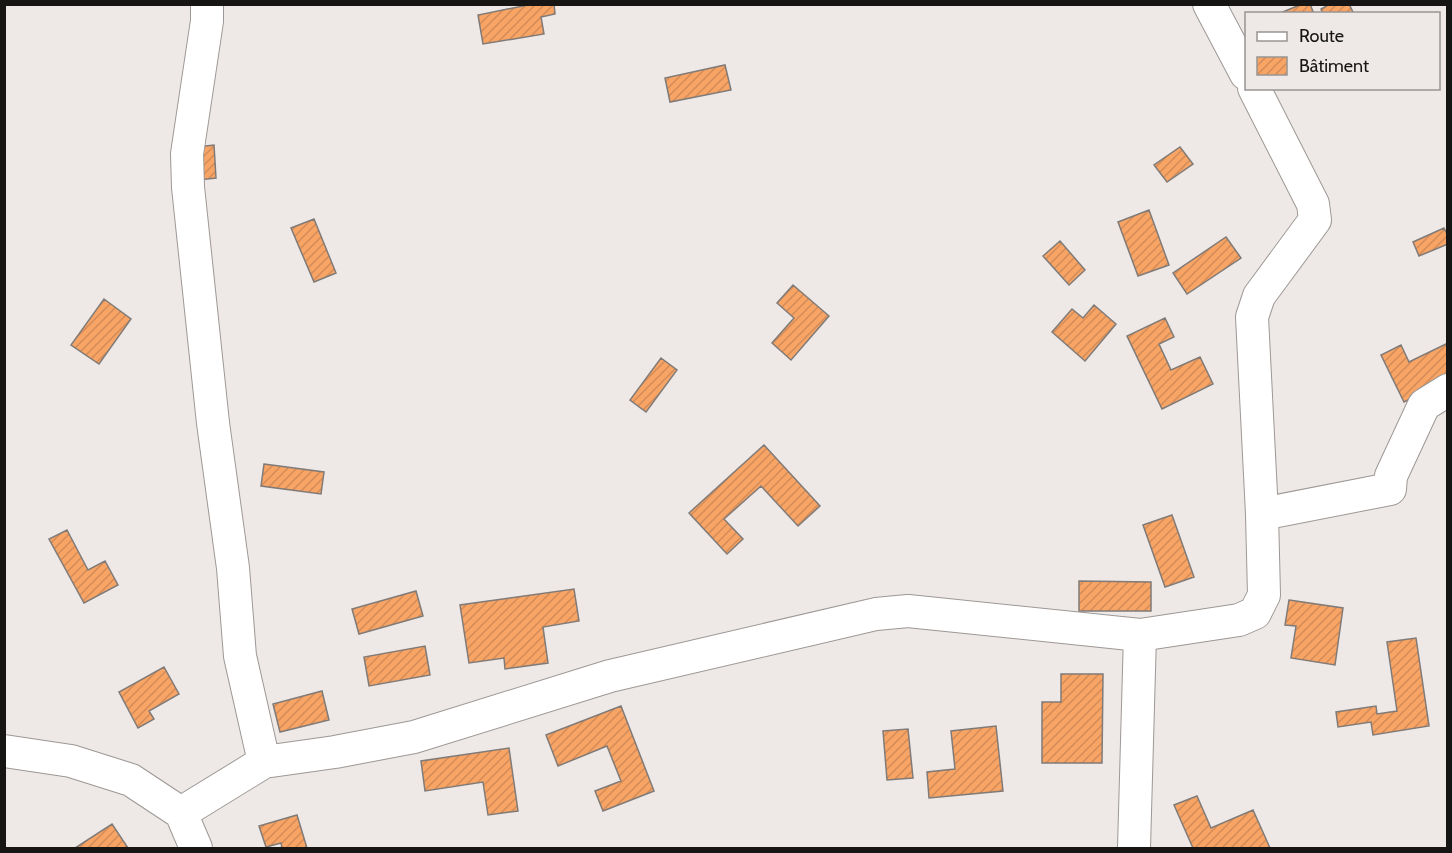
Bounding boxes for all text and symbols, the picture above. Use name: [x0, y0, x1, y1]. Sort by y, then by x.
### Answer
legend: [1245, 12, 1440, 90]
text: Route: [1299, 25, 1344, 47]
text: Bâtiment: [1299, 55, 1369, 77]

